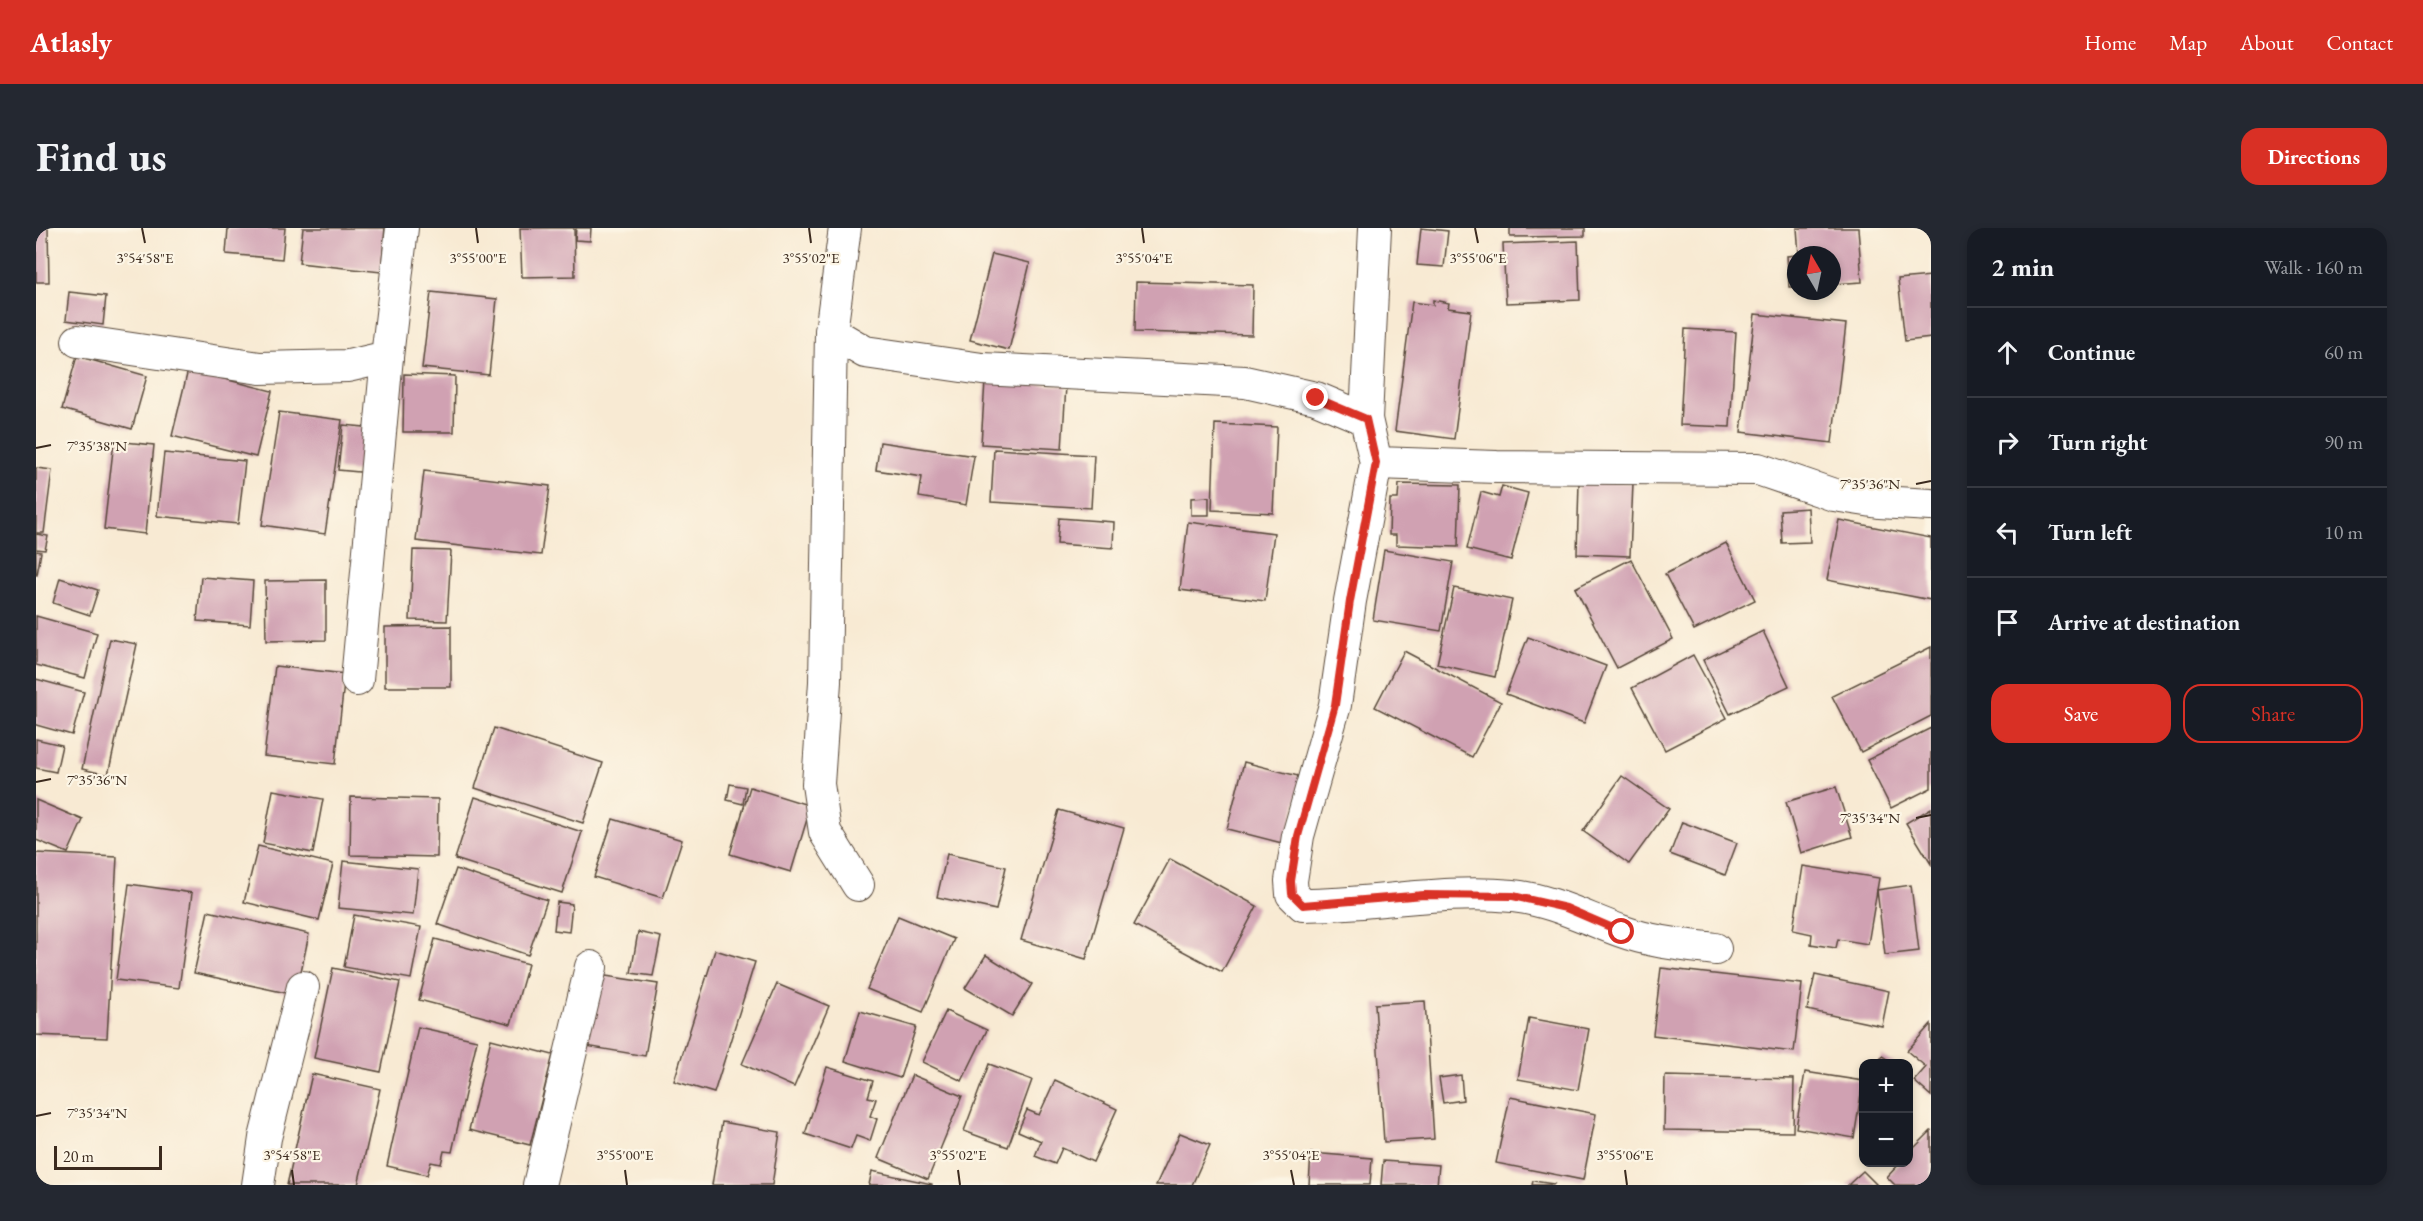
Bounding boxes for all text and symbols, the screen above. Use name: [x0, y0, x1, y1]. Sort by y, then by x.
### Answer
text: Atlasly: [30, 24, 112, 60]
text: Home: [2084, 29, 2136, 56]
text: Map: [2169, 29, 2207, 56]
text: About: [2240, 29, 2293, 56]
text: Contact: [2326, 29, 2393, 56]
button: Directions: [2241, 128, 2387, 185]
text: Find us: [36, 129, 167, 184]
north arrow: [1787, 246, 1841, 300]
text: 3°54'58"E: [117, 248, 174, 267]
text: 3°55'00"E: [450, 248, 507, 267]
text: 3°55'02"E: [783, 248, 840, 267]
text: 3°55'04"E: [1116, 248, 1173, 267]
text: 3°55'06"E: [1450, 248, 1507, 267]
text: 2 min: [1991, 250, 2054, 284]
text: Walk · 160 m: [2264, 254, 2363, 280]
icon: ahead: [1991, 336, 2024, 369]
text: Continue: [2048, 338, 2135, 367]
text: 60 m: [2324, 339, 2363, 365]
route end: [1302, 384, 1328, 410]
icon: right: [1991, 426, 2024, 459]
text: Turn right: [2048, 428, 2147, 457]
text: 90 m: [2324, 429, 2363, 455]
text: 7°35'38"N: [67, 436, 127, 455]
text: 7°35'36"N: [1840, 474, 1900, 493]
icon: left: [1991, 516, 2024, 549]
text: Turn left: [2048, 518, 2132, 547]
text: 10 m: [2324, 519, 2363, 545]
icon: arrive: [1991, 606, 2024, 639]
text: Arrive at destination: [2048, 608, 2240, 637]
button: Save: [1991, 684, 2171, 743]
button: Share: [2183, 684, 2363, 743]
text: 7°35'36"N: [67, 770, 127, 789]
text: 7°35'34"N: [1840, 808, 1900, 827]
route start: [1608, 918, 1634, 944]
map controls: [1859, 1059, 1913, 1167]
button: +: [1859, 1059, 1913, 1113]
text: 7°35'34"N: [67, 1103, 127, 1122]
button: −: [1859, 1113, 1913, 1167]
scale bar: [54, 1143, 162, 1170]
text: 3°54'58"E: [264, 1145, 321, 1164]
text: 3°55'00"E: [597, 1145, 654, 1164]
text: 3°55'02"E: [930, 1145, 987, 1164]
text: 3°55'04"E: [1263, 1145, 1320, 1164]
text: 3°55'06"E: [1597, 1145, 1654, 1164]
text: 20 m: [63, 1146, 94, 1167]

